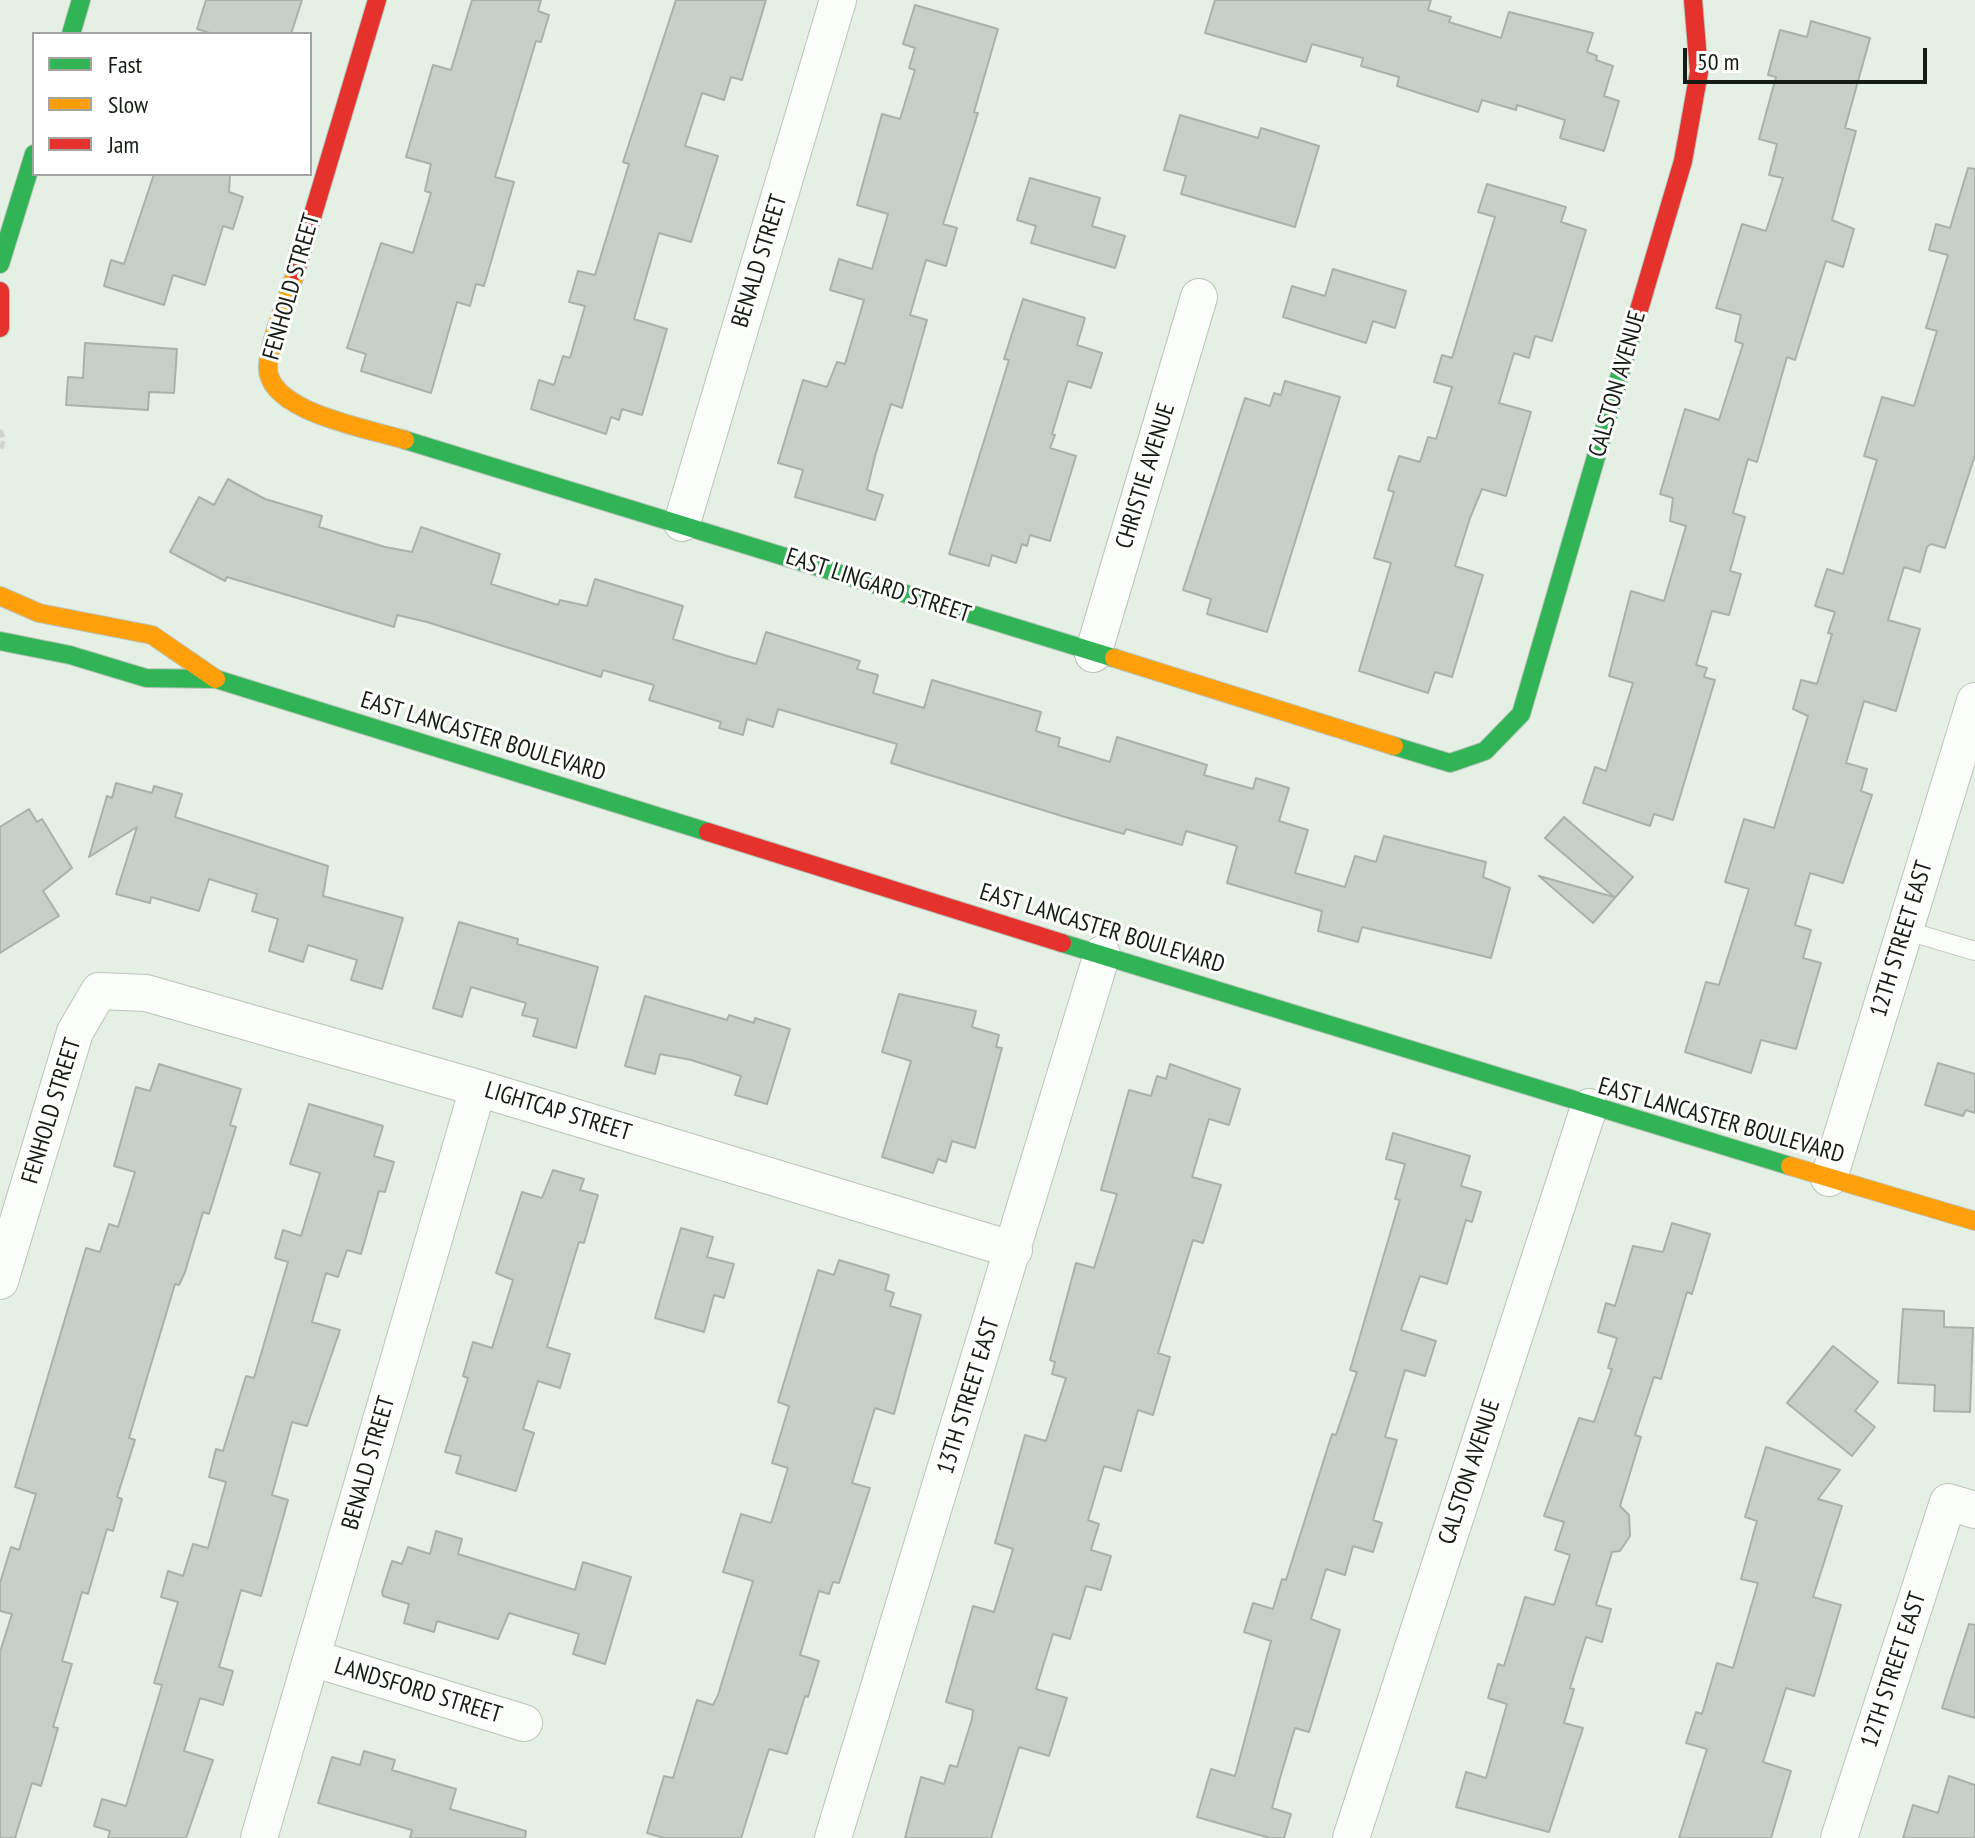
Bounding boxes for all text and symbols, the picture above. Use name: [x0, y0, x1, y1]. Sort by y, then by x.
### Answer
legend: [32, 32, 312, 176]
scale bar: [1687, 32, 1931, 82]
text: 50 m: [1697, 46, 1739, 77]
text: Fast: [108, 49, 142, 80]
text: Slow: [108, 89, 148, 120]
text: Jam: [108, 129, 139, 160]
street label: BENALD STREET: [726, 191, 794, 331]
street label: FENHOLD STREET: [257, 211, 327, 363]
street label: CALSTON AVENUE: [1583, 308, 1653, 460]
street label: CHRISTIE AVENUE: [1110, 400, 1182, 552]
street label: EAST LINGARD STREET: [782, 543, 974, 629]
street label: EAST LANCASTER BOULEVARD: [357, 686, 609, 788]
street label: 12TH STREET EAST: [1865, 857, 1939, 1021]
street label: EAST LANCASTER BOULEVARD: [976, 878, 1228, 980]
street label: FENHOLD STREET: [16, 1035, 88, 1187]
street label: EAST LANCASTER BOULEVARD: [1595, 1072, 1847, 1170]
street label: LIGHTCAP STREET: [481, 1076, 635, 1148]
street label: 13TH STREET EAST: [932, 1314, 1006, 1478]
street label: BENALD STREET: [336, 1393, 402, 1533]
street label: CALSTON AVENUE: [1433, 1396, 1507, 1548]
street label: 12TH STREET EAST: [1855, 1589, 1933, 1751]
street label: LANDSFORD STREET: [331, 1652, 505, 1730]

